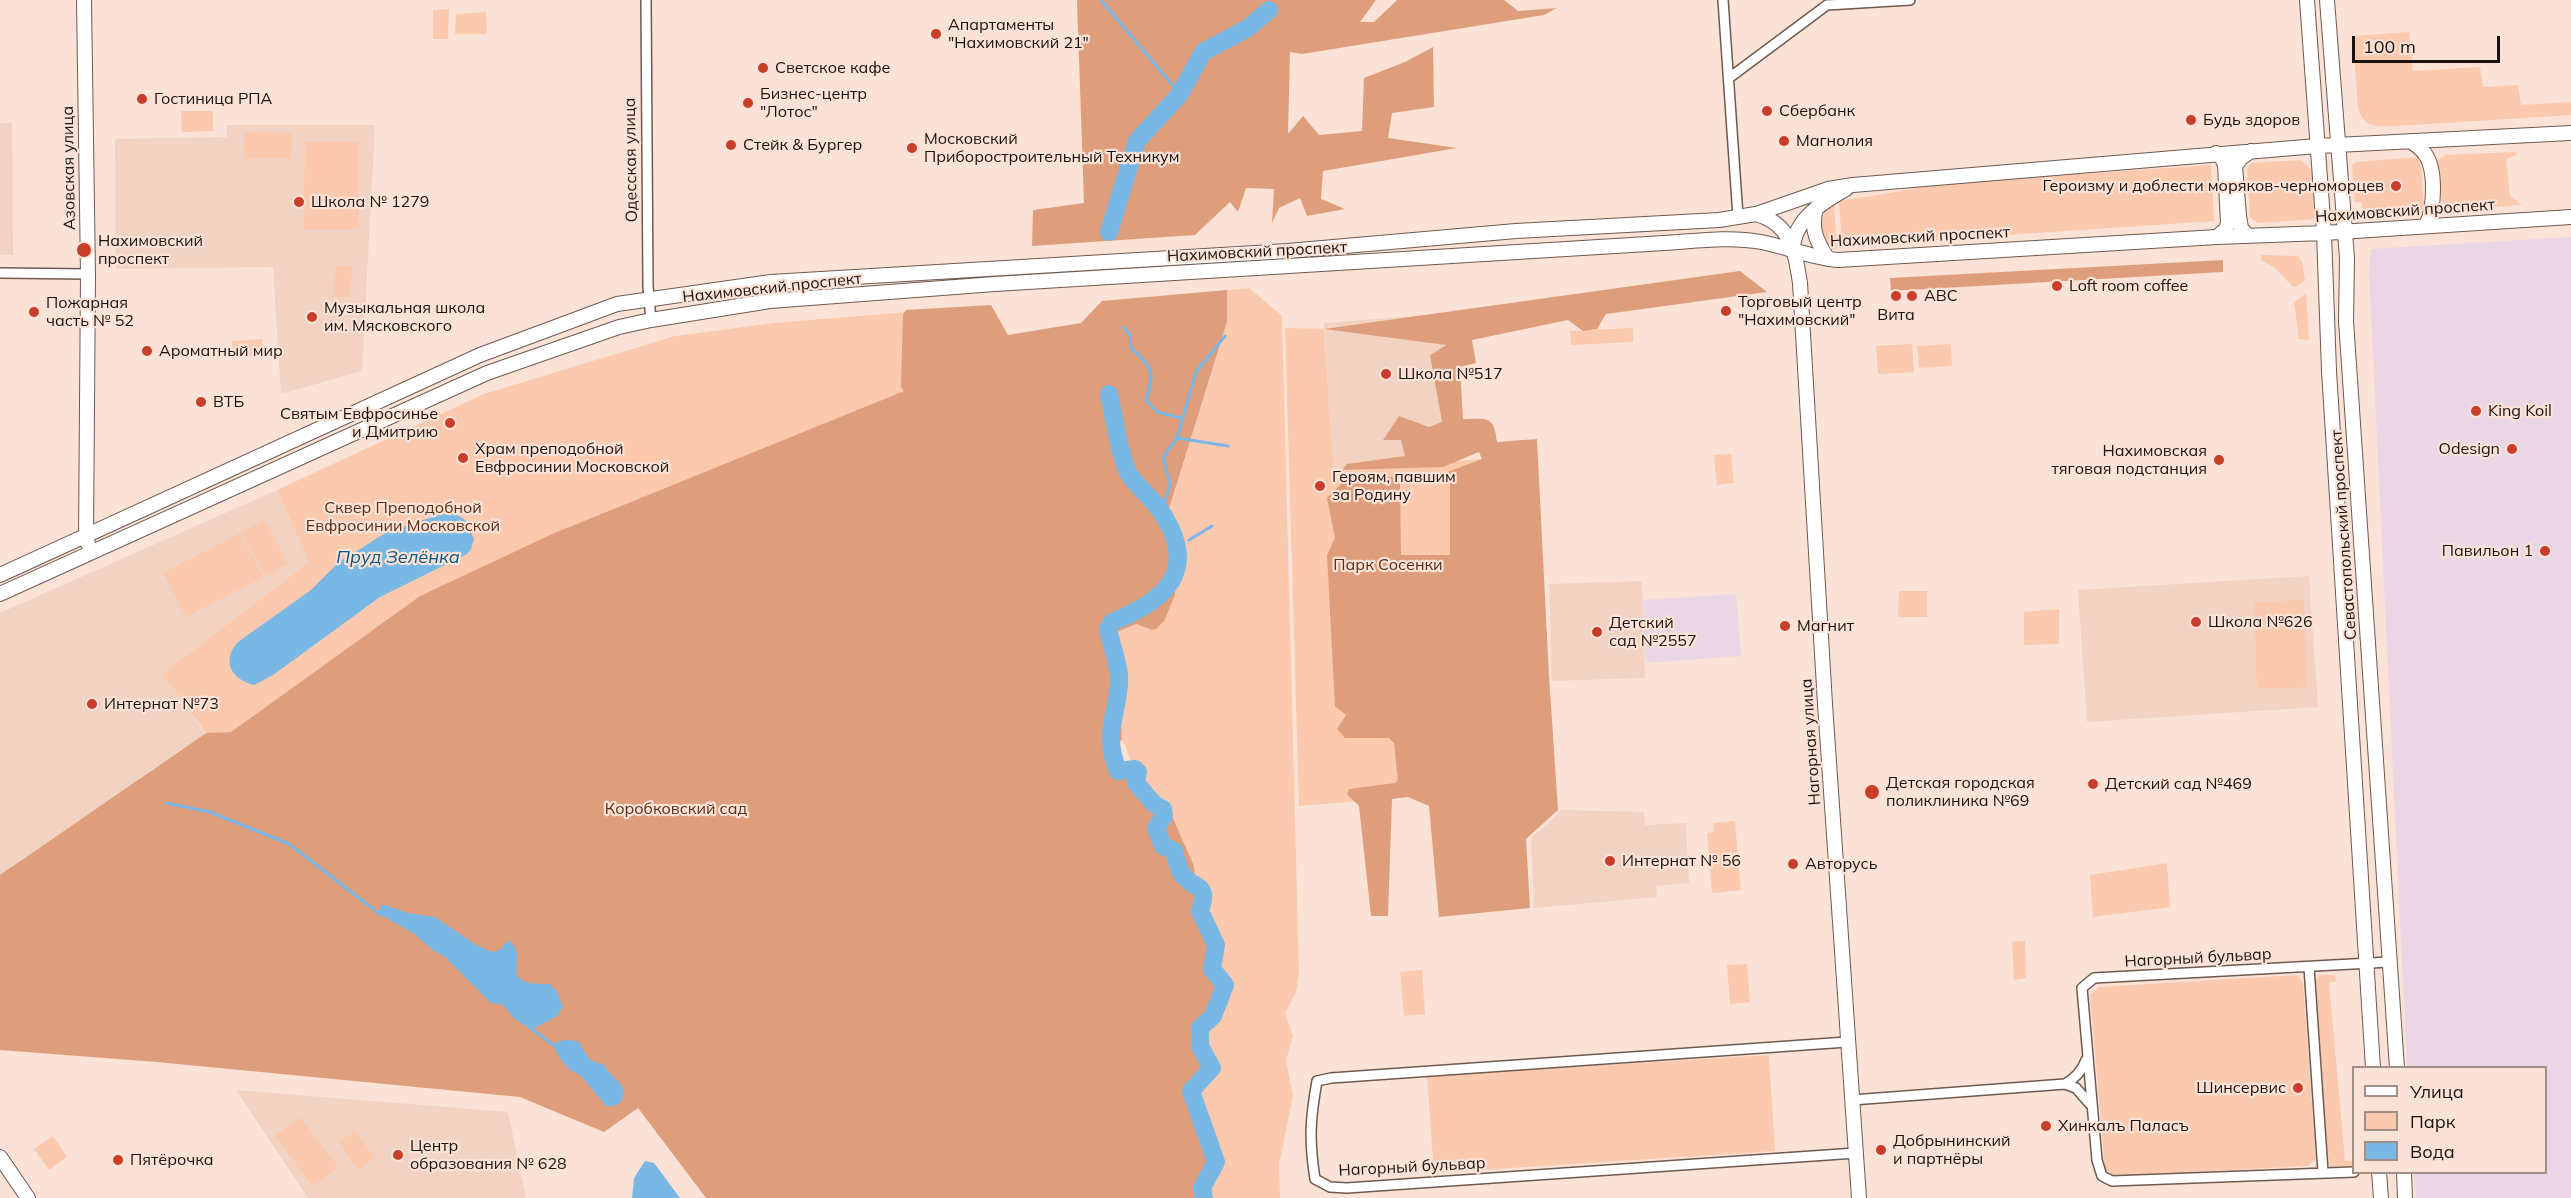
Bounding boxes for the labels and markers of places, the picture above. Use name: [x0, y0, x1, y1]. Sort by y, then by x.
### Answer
place label: Апартаменты "Нахимовский 21": [948, 15, 1089, 53]
marker: Апартаменты "Нахимовский 21": [929, 27, 943, 41]
place label: Светское кафе: [775, 58, 890, 78]
marker: Светское кафе: [756, 61, 770, 75]
place label: Бизнес-центр "Лотос": [760, 84, 867, 122]
place label: Гостиница РПА: [154, 89, 272, 109]
marker: Гостиница РПА: [135, 92, 149, 106]
marker: Бизнес-центр "Лотос": [741, 96, 755, 110]
place label: Сбербанк: [1779, 101, 1855, 121]
marker: Сбербанк: [1760, 104, 1774, 118]
place label: Будь здоров: [2203, 110, 2300, 130]
marker: Будь здоров: [2184, 113, 2198, 127]
place label: Московский Приборостроительный Техникум: [924, 129, 1180, 167]
place label: Магнолия: [1796, 131, 1873, 151]
marker: Магнолия: [1777, 134, 1791, 148]
place label: Стейк & Бургер: [743, 135, 862, 155]
marker: Стейк & Бургер: [724, 138, 738, 152]
marker: Московский Приборостроительный Техникум: [905, 141, 919, 155]
place label: Героизму и доблести моряков-черноморцев: [2042, 176, 2384, 196]
marker: Героизму и доблести моряков-черноморцев: [2389, 179, 2403, 193]
place label: Школа № 1279: [311, 192, 429, 212]
marker: Школа № 1279: [292, 195, 306, 209]
place label: Нахимовский проспект: [98, 231, 203, 269]
marker: Нахимовский проспект: [75, 241, 93, 259]
place label: Loft room coffee: [2069, 276, 2188, 296]
marker: Loft room coffee: [2050, 279, 2064, 293]
place label: ABC: [1924, 286, 1958, 306]
marker: Вита: [1889, 289, 1903, 303]
marker: ABC: [1905, 289, 1919, 303]
place label: Торговый центр "Нахимовский": [1738, 292, 1862, 330]
place label: Пожарная часть № 52: [46, 293, 134, 331]
place label: Музыкальная школа им. Мясковского: [324, 298, 485, 336]
marker: Торговый центр "Нахимовский": [1719, 304, 1733, 318]
marker: Пожарная часть № 52: [27, 305, 41, 319]
place label: Вита: [1877, 305, 1915, 325]
marker: Музыкальная школа им. Мясковского: [305, 310, 319, 324]
place label: Ароматный мир: [159, 341, 283, 361]
marker: Ароматный мир: [140, 344, 154, 358]
place label: Школа №517: [1398, 364, 1503, 384]
marker: Школа №517: [1379, 367, 1393, 381]
place label: ВТБ: [213, 392, 244, 412]
marker: ВТБ: [194, 395, 208, 409]
place label: King Koil: [2488, 401, 2552, 421]
place label: Святым Евфросинье и Дмитрию: [280, 404, 438, 442]
marker: King Koil: [2469, 404, 2483, 418]
marker: Святым Евфросинье и Дмитрию: [443, 416, 457, 430]
place label: Храм преподобной Евфросинии Московской: [475, 439, 669, 477]
place label: Odesign: [2439, 439, 2500, 459]
place label: Нахимовская тяговая подстанция: [2052, 441, 2207, 479]
marker: Odesign: [2505, 442, 2519, 456]
marker: Храм преподобной Евфросинии Московской: [456, 451, 470, 465]
marker: Нахимовская тяговая подстанция: [2212, 453, 2226, 467]
place label: Героям, павшим за Родину: [1332, 467, 1456, 505]
marker: Героям, павшим за Родину: [1313, 479, 1327, 493]
place label: Павильон 1: [2442, 541, 2533, 561]
marker: Павильон 1: [2538, 544, 2552, 558]
place label: Школа №626: [2208, 612, 2313, 632]
place label: Детский сад №2557: [1609, 613, 1697, 651]
marker: Школа №626: [2189, 615, 2203, 629]
place label: Магнит: [1797, 616, 1854, 636]
marker: Магнит: [1778, 619, 1792, 633]
marker: Детский сад №2557: [1590, 625, 1604, 639]
place label: Интернат №73: [104, 694, 219, 714]
marker: Интернат №73: [85, 697, 99, 711]
place label: Детская городская поликлиника №69: [1886, 773, 2035, 811]
place label: Детский сад №469: [2105, 774, 2252, 794]
marker: Детский сад №469: [2086, 777, 2100, 791]
marker: Детская городская поликлиника №69: [1863, 783, 1881, 801]
place label: Интернат № 56: [1622, 851, 1741, 871]
marker: Интернат № 56: [1603, 854, 1617, 868]
place label: Авторусь: [1805, 854, 1877, 874]
marker: Авторусь: [1786, 857, 1800, 871]
place label: Шинсервис: [2196, 1078, 2286, 1098]
marker: Шинсервис: [2291, 1081, 2305, 1095]
place label: Хинкалъ Паласъ: [2058, 1116, 2189, 1136]
marker: Хинкалъ Паласъ: [2039, 1119, 2053, 1133]
place label: Добрынинский и партнёры: [1893, 1131, 2010, 1169]
place label: Центр образования № 628: [410, 1136, 567, 1174]
marker: Добрынинский и партнёры: [1874, 1143, 1888, 1157]
marker: Центр образования № 628: [391, 1148, 405, 1162]
place label: Пятёрочка: [130, 1150, 214, 1170]
marker: Пятёрочка: [111, 1153, 125, 1167]

